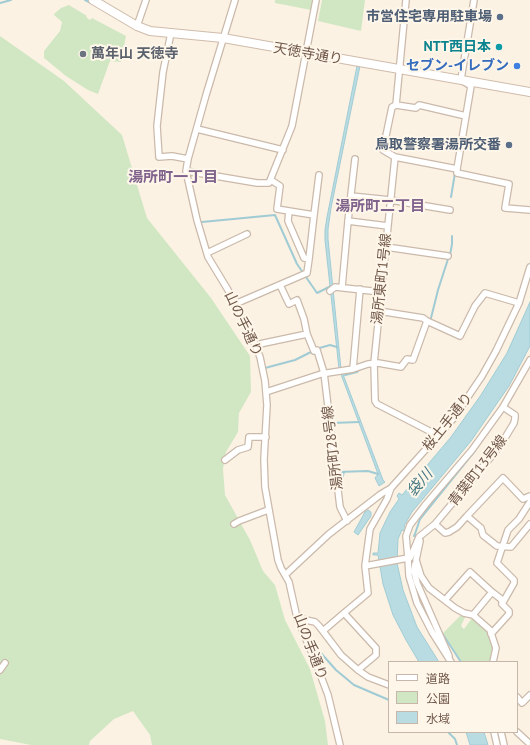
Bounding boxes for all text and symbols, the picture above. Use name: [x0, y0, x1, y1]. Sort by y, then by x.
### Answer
place label: 市営住宅専用駐車場: [366, 9, 492, 25]
marker: 市営住宅専用駐車場: [495, 12, 505, 22]
place label: NTT西日本: [424, 39, 491, 55]
street label: 天徳寺通り: [272, 40, 344, 68]
marker: NTT西日本: [494, 42, 504, 52]
place label: 萬年山 天徳寺: [91, 46, 179, 62]
marker: 萬年山 天徳寺: [78, 49, 88, 59]
place label: セブン-イレブン: [406, 58, 509, 74]
marker: セブン-イレブン: [512, 61, 522, 71]
place label: 鳥取警察署湯所交番: [375, 137, 501, 153]
marker: 鳥取警察署湯所交番: [504, 140, 514, 150]
district label: 湯所町一丁目: [128, 169, 218, 187]
district label: 湯所町二丁目: [335, 198, 425, 216]
street label: 湯所東町1号線: [369, 233, 395, 325]
street label: 山の手通り: [221, 289, 265, 359]
street label: 桜土手通り: [419, 390, 477, 454]
street label: 湯所町28号線: [319, 405, 347, 491]
street label: 青葉町13号線: [445, 432, 511, 510]
water label: 袋川: [403, 466, 437, 500]
street label: 山の手通り: [290, 611, 330, 683]
legend: [388, 661, 518, 733]
text: 道路: [426, 671, 450, 686]
text: 公園: [426, 691, 450, 706]
text: 水域: [426, 711, 450, 726]

